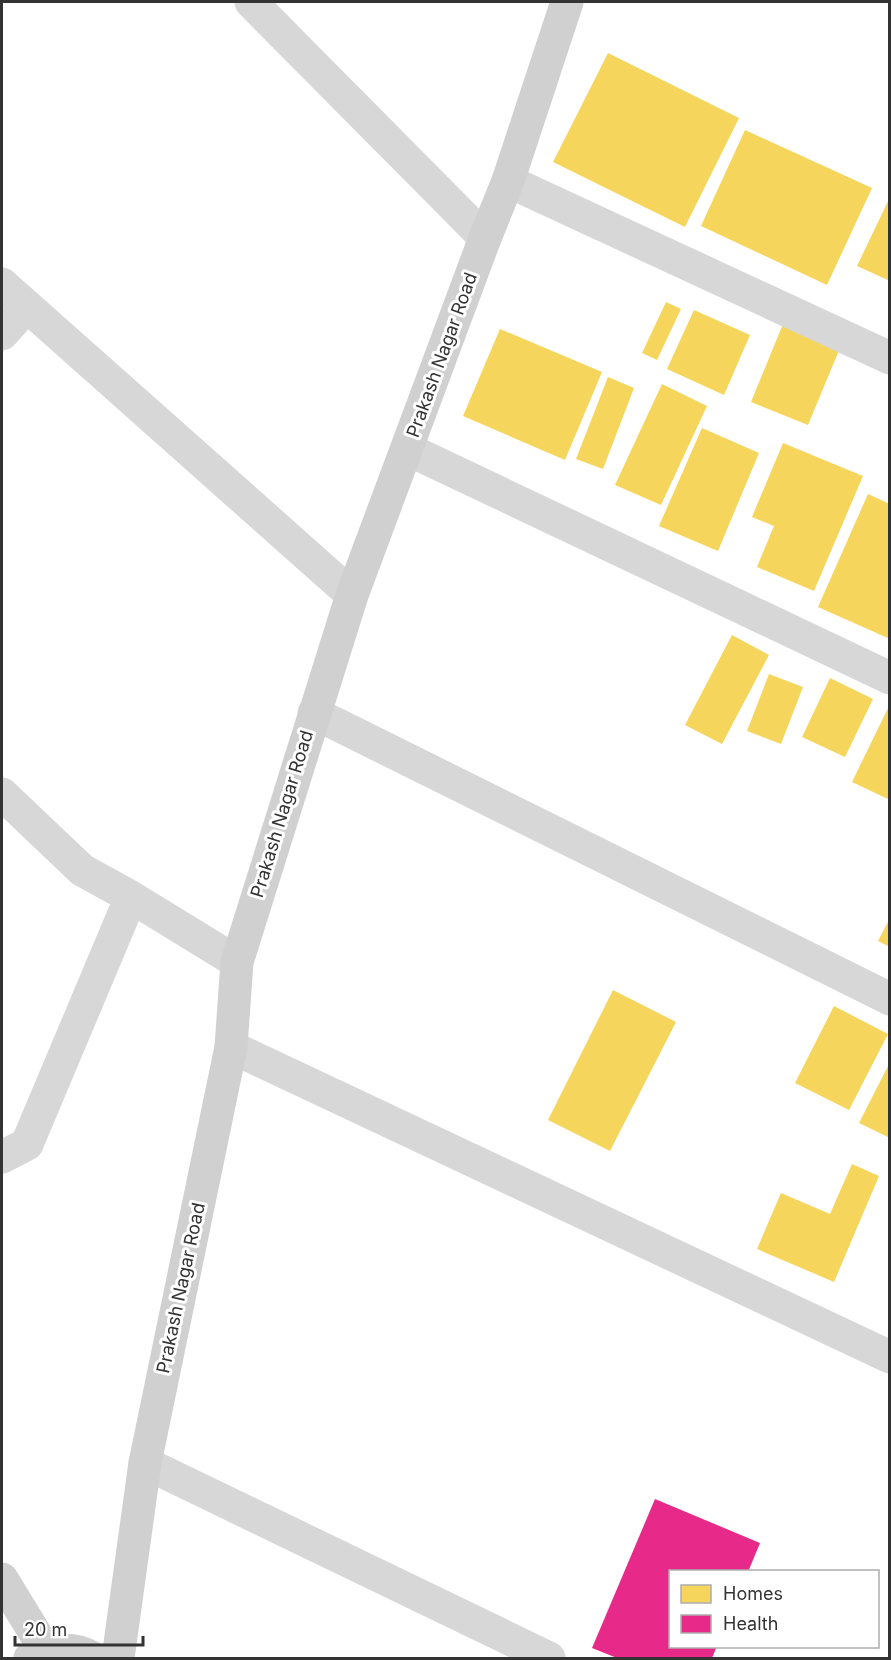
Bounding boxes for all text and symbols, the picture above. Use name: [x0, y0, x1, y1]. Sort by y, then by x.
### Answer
street label: Prakash Nagar Road: [402, 270, 481, 440]
street label: Prakash Nagar Road: [246, 728, 317, 900]
street label: Prakash Nagar Road: [152, 1201, 209, 1375]
legend: [669, 1570, 879, 1648]
text: Homes: [723, 1583, 783, 1604]
scale bar: [15, 1609, 142, 1647]
text: Health: [723, 1613, 778, 1634]
text: 20 m: [24, 1619, 67, 1640]

